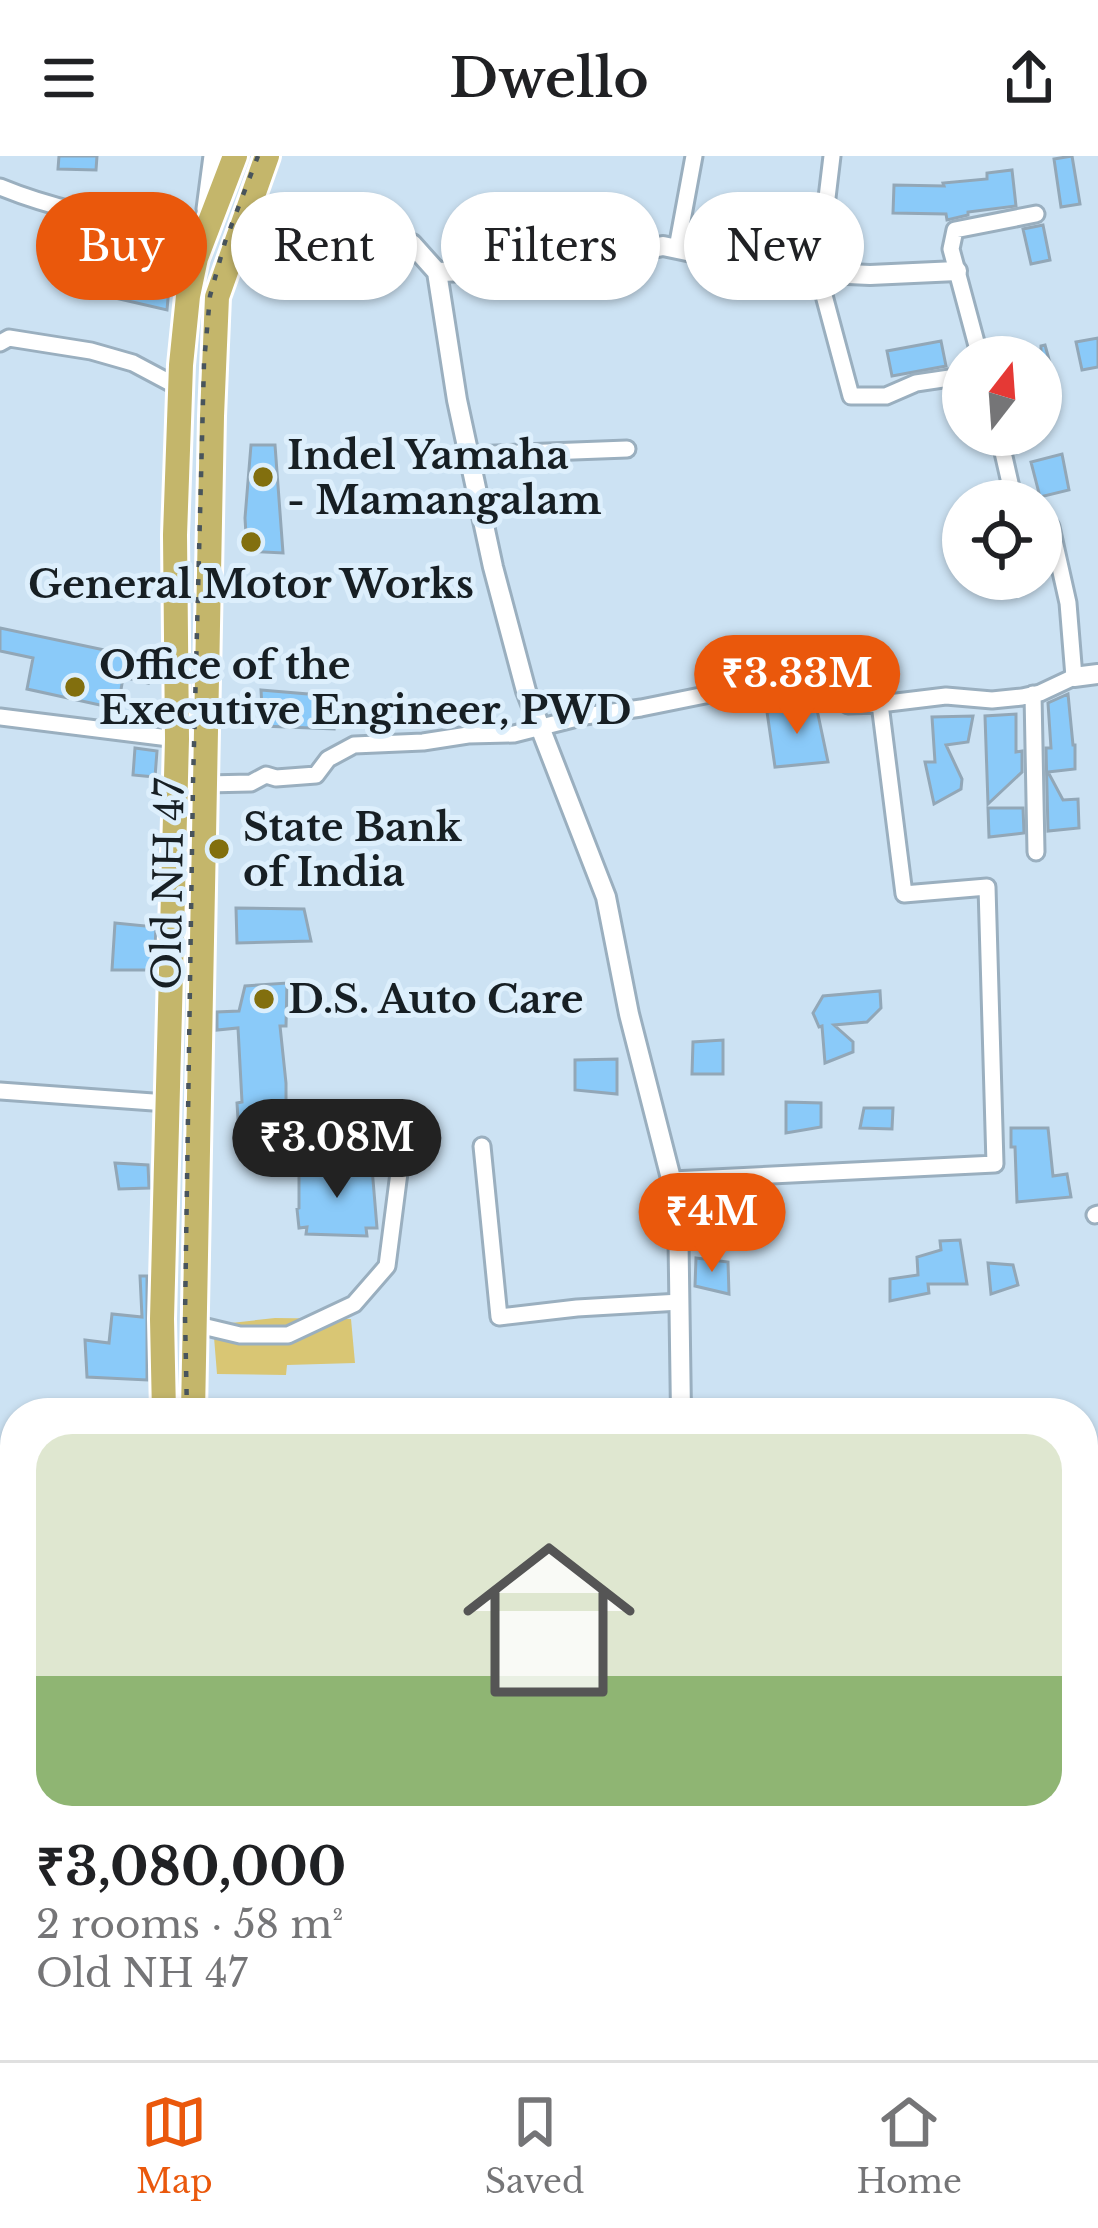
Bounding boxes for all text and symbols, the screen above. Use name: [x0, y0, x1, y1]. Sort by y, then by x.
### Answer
icon: menu: [36, 45, 102, 111]
text: Dwello: [449, 45, 649, 112]
icon: share: [996, 45, 1062, 111]
chip: Buy: [36, 192, 207, 300]
chip: Rent: [231, 192, 417, 300]
chip: Filters: [441, 192, 660, 300]
chip: New: [684, 192, 864, 300]
north arrow: [942, 336, 1062, 456]
map controls: [942, 336, 1062, 600]
place label: Indel Yamaha - Mamangalam: [287, 431, 602, 525]
marker: Indel Yamaha - Mamangalam: [250, 464, 276, 490]
button: locate: [942, 480, 1062, 600]
marker: General Motor Works: [238, 529, 264, 555]
place label: General Motor Works: [28, 560, 474, 609]
pin: ₹3.33M: [699, 635, 895, 737]
place label: Office of the Executive Engineer, PWD: [99, 641, 632, 735]
text: ₹3.33M: [721, 649, 873, 698]
marker: Office of the Executive Engineer, PWD: [62, 674, 88, 700]
street label: Old NH 47: [142, 777, 195, 990]
place label: State Bank of India: [243, 803, 463, 897]
marker: State Bank of India: [206, 836, 232, 862]
place label: D.S. Auto Care: [288, 975, 584, 1024]
marker: D.S. Auto Care: [251, 986, 277, 1012]
pin: ₹3.08M: [239, 1099, 435, 1201]
text: ₹3.08M: [259, 1113, 415, 1162]
pin: ₹4M: [654, 1173, 770, 1275]
text: ₹4M: [666, 1187, 758, 1236]
icon: home: [441, 1512, 657, 1728]
text: ₹3,080,000: [36, 1836, 346, 1899]
text: 2 rooms · 58 m²: [36, 1900, 343, 1949]
text: Old NH 47: [36, 1949, 247, 1998]
tab: Map: [136, 2089, 213, 2202]
tab: Saved: [485, 2089, 584, 2202]
tab: Home: [856, 2089, 962, 2202]

